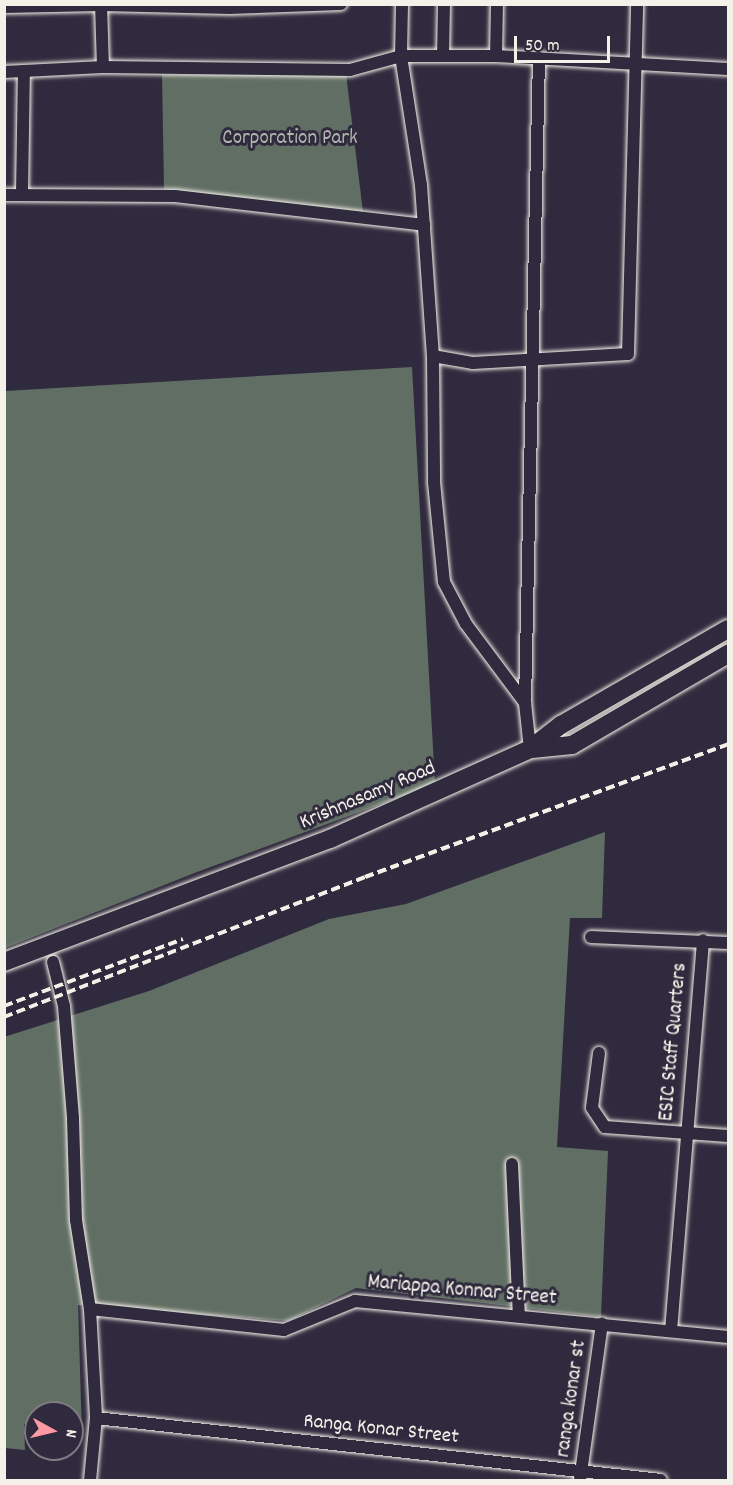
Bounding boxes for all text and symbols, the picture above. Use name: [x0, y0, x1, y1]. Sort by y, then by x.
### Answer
scale bar: [517, 24, 613, 62]
text: 50 m: [525, 34, 560, 59]
park label: Corporation Park: [222, 126, 358, 152]
street label: Krishnasamy Road: [296, 756, 440, 836]
street label: ESIC Staff Quarters: [655, 962, 693, 1122]
street label: Mariappa Konnar Street: [366, 1270, 558, 1312]
street label: ranga konar st: [551, 1339, 593, 1459]
north arrow: [24, 1401, 84, 1461]
street label: Ranga Konar Street: [302, 1409, 460, 1451]
text: N: [58, 1428, 82, 1439]

